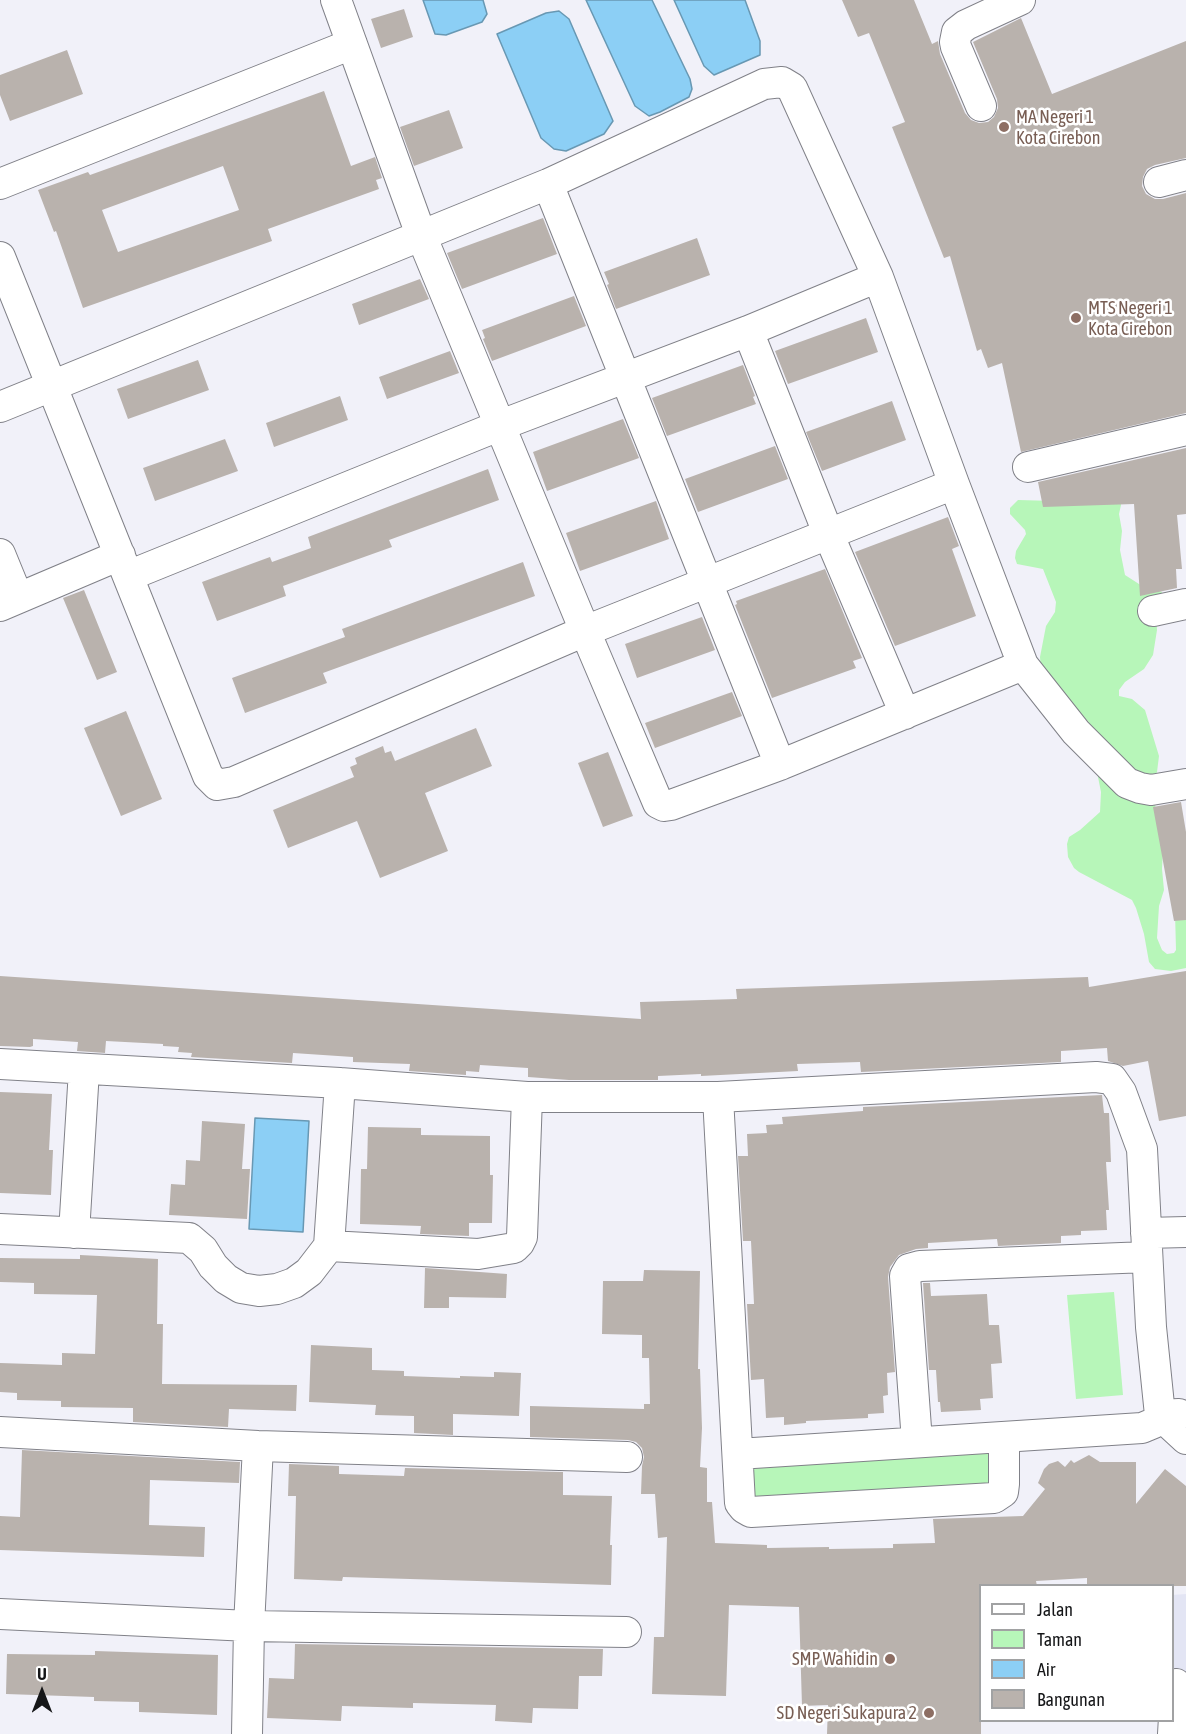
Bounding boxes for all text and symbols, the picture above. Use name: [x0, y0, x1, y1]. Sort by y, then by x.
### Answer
place label: MA Negeri 1 Kota Cirebon: [1016, 106, 1100, 148]
marker: MA Negeri 1 Kota Cirebon: [997, 120, 1011, 134]
place label: MTS Negeri 1 Kota Cirebon: [1088, 297, 1173, 340]
marker: MTS Negeri 1 Kota Cirebon: [1069, 311, 1083, 325]
legend: [979, 1584, 1174, 1722]
text: Jalan: [1037, 1599, 1073, 1620]
text: Taman: [1037, 1629, 1082, 1650]
place label: SMP Wahidin: [792, 1648, 878, 1670]
marker: SMP Wahidin: [883, 1652, 897, 1666]
text: Air: [1037, 1659, 1055, 1680]
north arrow: [12, 1662, 72, 1722]
text: U: [37, 1665, 47, 1683]
text: Bangunan: [1037, 1689, 1105, 1710]
place label: SD Negeri Sukapura 2: [777, 1702, 917, 1724]
marker: SD Negeri Sukapura 2: [922, 1706, 936, 1720]

